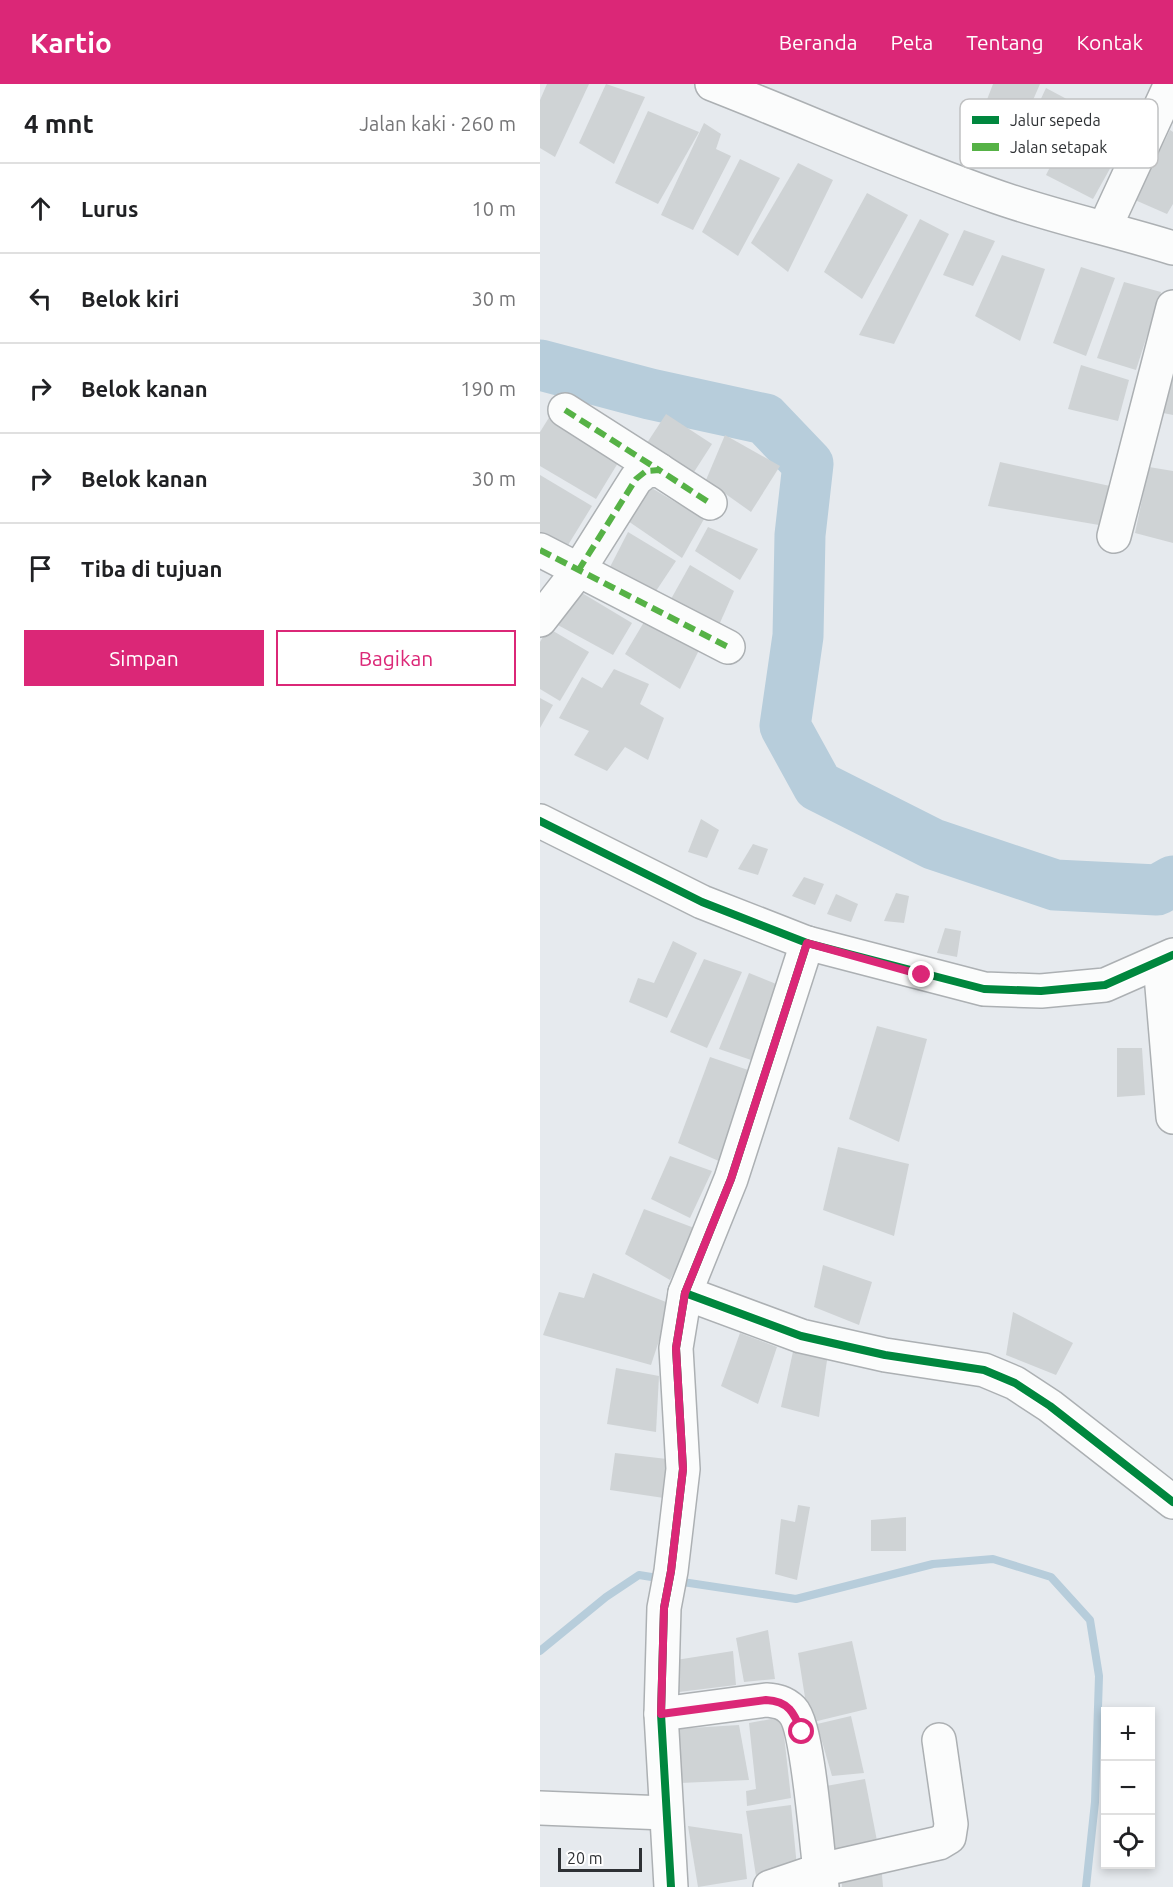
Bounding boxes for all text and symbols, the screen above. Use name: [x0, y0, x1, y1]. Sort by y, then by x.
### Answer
text: Kartio: [30, 27, 112, 58]
text: Beranda: [779, 30, 858, 54]
text: Peta: [891, 30, 933, 54]
text: Tentang: [966, 30, 1044, 54]
text: Kontak: [1077, 30, 1143, 54]
legend: [960, 99, 1158, 168]
text: 4 mnt: [24, 109, 94, 138]
text: Jalur sepeda: [1010, 111, 1101, 129]
text: Jalan kaki · 260 m: [359, 112, 516, 135]
text: Jalan setapak: [1010, 138, 1107, 156]
icon: ahead: [24, 192, 57, 225]
text: Lurus: [81, 196, 138, 221]
text: 10 m: [472, 197, 516, 220]
icon: left: [24, 282, 57, 315]
text: Belok kiri: [81, 286, 179, 311]
text: 30 m: [472, 287, 516, 310]
icon: right: [24, 372, 57, 405]
text: Belok kanan: [81, 376, 208, 401]
text: 190 m: [460, 377, 516, 400]
icon: right: [24, 462, 57, 495]
text: Belok kanan: [81, 466, 208, 491]
text: 30 m: [472, 467, 516, 490]
icon: arrive: [24, 552, 57, 585]
text: Tiba di tujuan: [81, 556, 222, 581]
button: Simpan: [24, 630, 264, 686]
button: Bagikan: [276, 630, 516, 686]
route end: [908, 961, 934, 987]
map controls: [1101, 1707, 1155, 1869]
button: +: [1101, 1707, 1155, 1761]
route start: [788, 1718, 814, 1744]
button: −: [1101, 1761, 1155, 1815]
button: locate: [1101, 1815, 1155, 1869]
scale bar: [558, 1845, 642, 1872]
text: 20 m: [567, 1849, 603, 1867]

